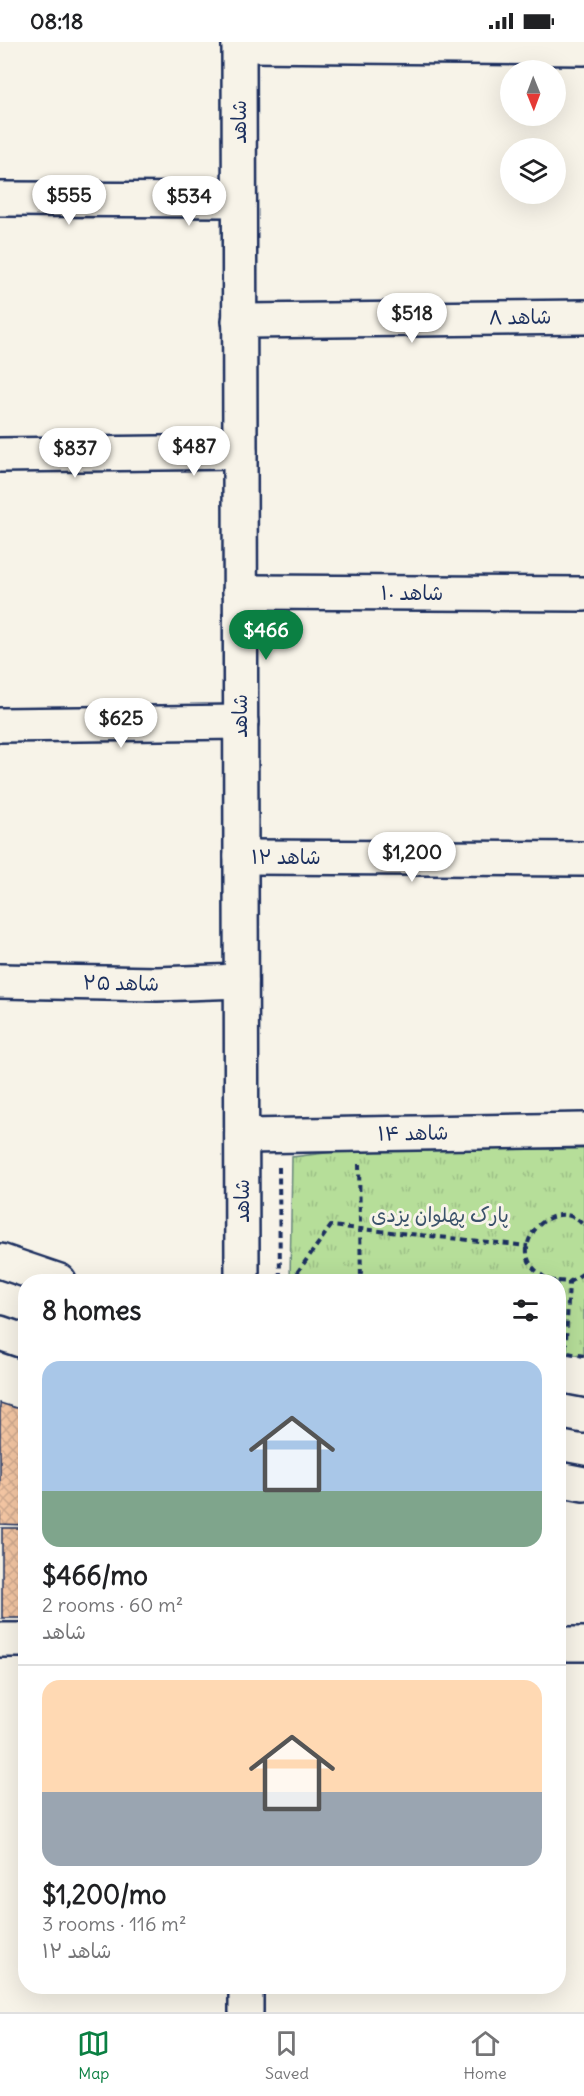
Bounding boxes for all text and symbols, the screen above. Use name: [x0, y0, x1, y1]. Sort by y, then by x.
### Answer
text: 08:18: [30, 7, 84, 35]
north arrow: [500, 60, 566, 126]
map controls: [500, 60, 566, 204]
street label: شاهد: [226, 100, 251, 144]
button: layers: [500, 138, 566, 204]
pin: $555: [33, 175, 105, 226]
pin: $534: [153, 176, 225, 227]
text: $555: [46, 182, 92, 207]
text: $534: [166, 183, 212, 208]
pin: $518: [376, 293, 448, 344]
text: $518: [391, 300, 433, 325]
street label: شاهد ۸: [488, 303, 552, 330]
pin: $487: [158, 426, 230, 477]
pin: $837: [39, 428, 111, 479]
text: $487: [172, 433, 216, 458]
text: $837: [53, 435, 97, 460]
street label: شاهد ۱۰: [381, 580, 443, 605]
pin: $466: [230, 610, 302, 661]
text: $466: [243, 617, 289, 642]
street label: شاهد: [227, 694, 252, 738]
pin: $625: [85, 698, 157, 749]
text: $625: [98, 705, 144, 730]
pin: $1,200: [363, 832, 461, 883]
text: $1,200: [382, 839, 442, 864]
street label: شاهد ۱۲: [251, 844, 321, 869]
street label: شاهد ۲۵: [83, 969, 159, 996]
street label: شاهد ۱۴: [377, 1119, 449, 1146]
street label: شاهد: [229, 1179, 254, 1223]
park label: پارک پهلوان یزدی: [371, 1202, 509, 1228]
text: 8 homes: [42, 1294, 141, 1327]
icon: filters: [509, 1294, 542, 1327]
icon: home: [238, 1400, 346, 1508]
text: $466/mo: [42, 1559, 148, 1592]
text: 2 rooms · 60 m²: [42, 1592, 183, 1617]
text: شاهد: [42, 1619, 86, 1644]
icon: home: [238, 1719, 346, 1827]
text: $1,200/mo: [42, 1878, 166, 1911]
text: 3 rooms · 116 m²: [42, 1911, 186, 1936]
text: شاهد ۱۲: [42, 1938, 111, 1963]
tab: Map: [77, 2027, 110, 2083]
tab: Saved: [265, 2027, 309, 2083]
tab: Home: [464, 2027, 507, 2083]

